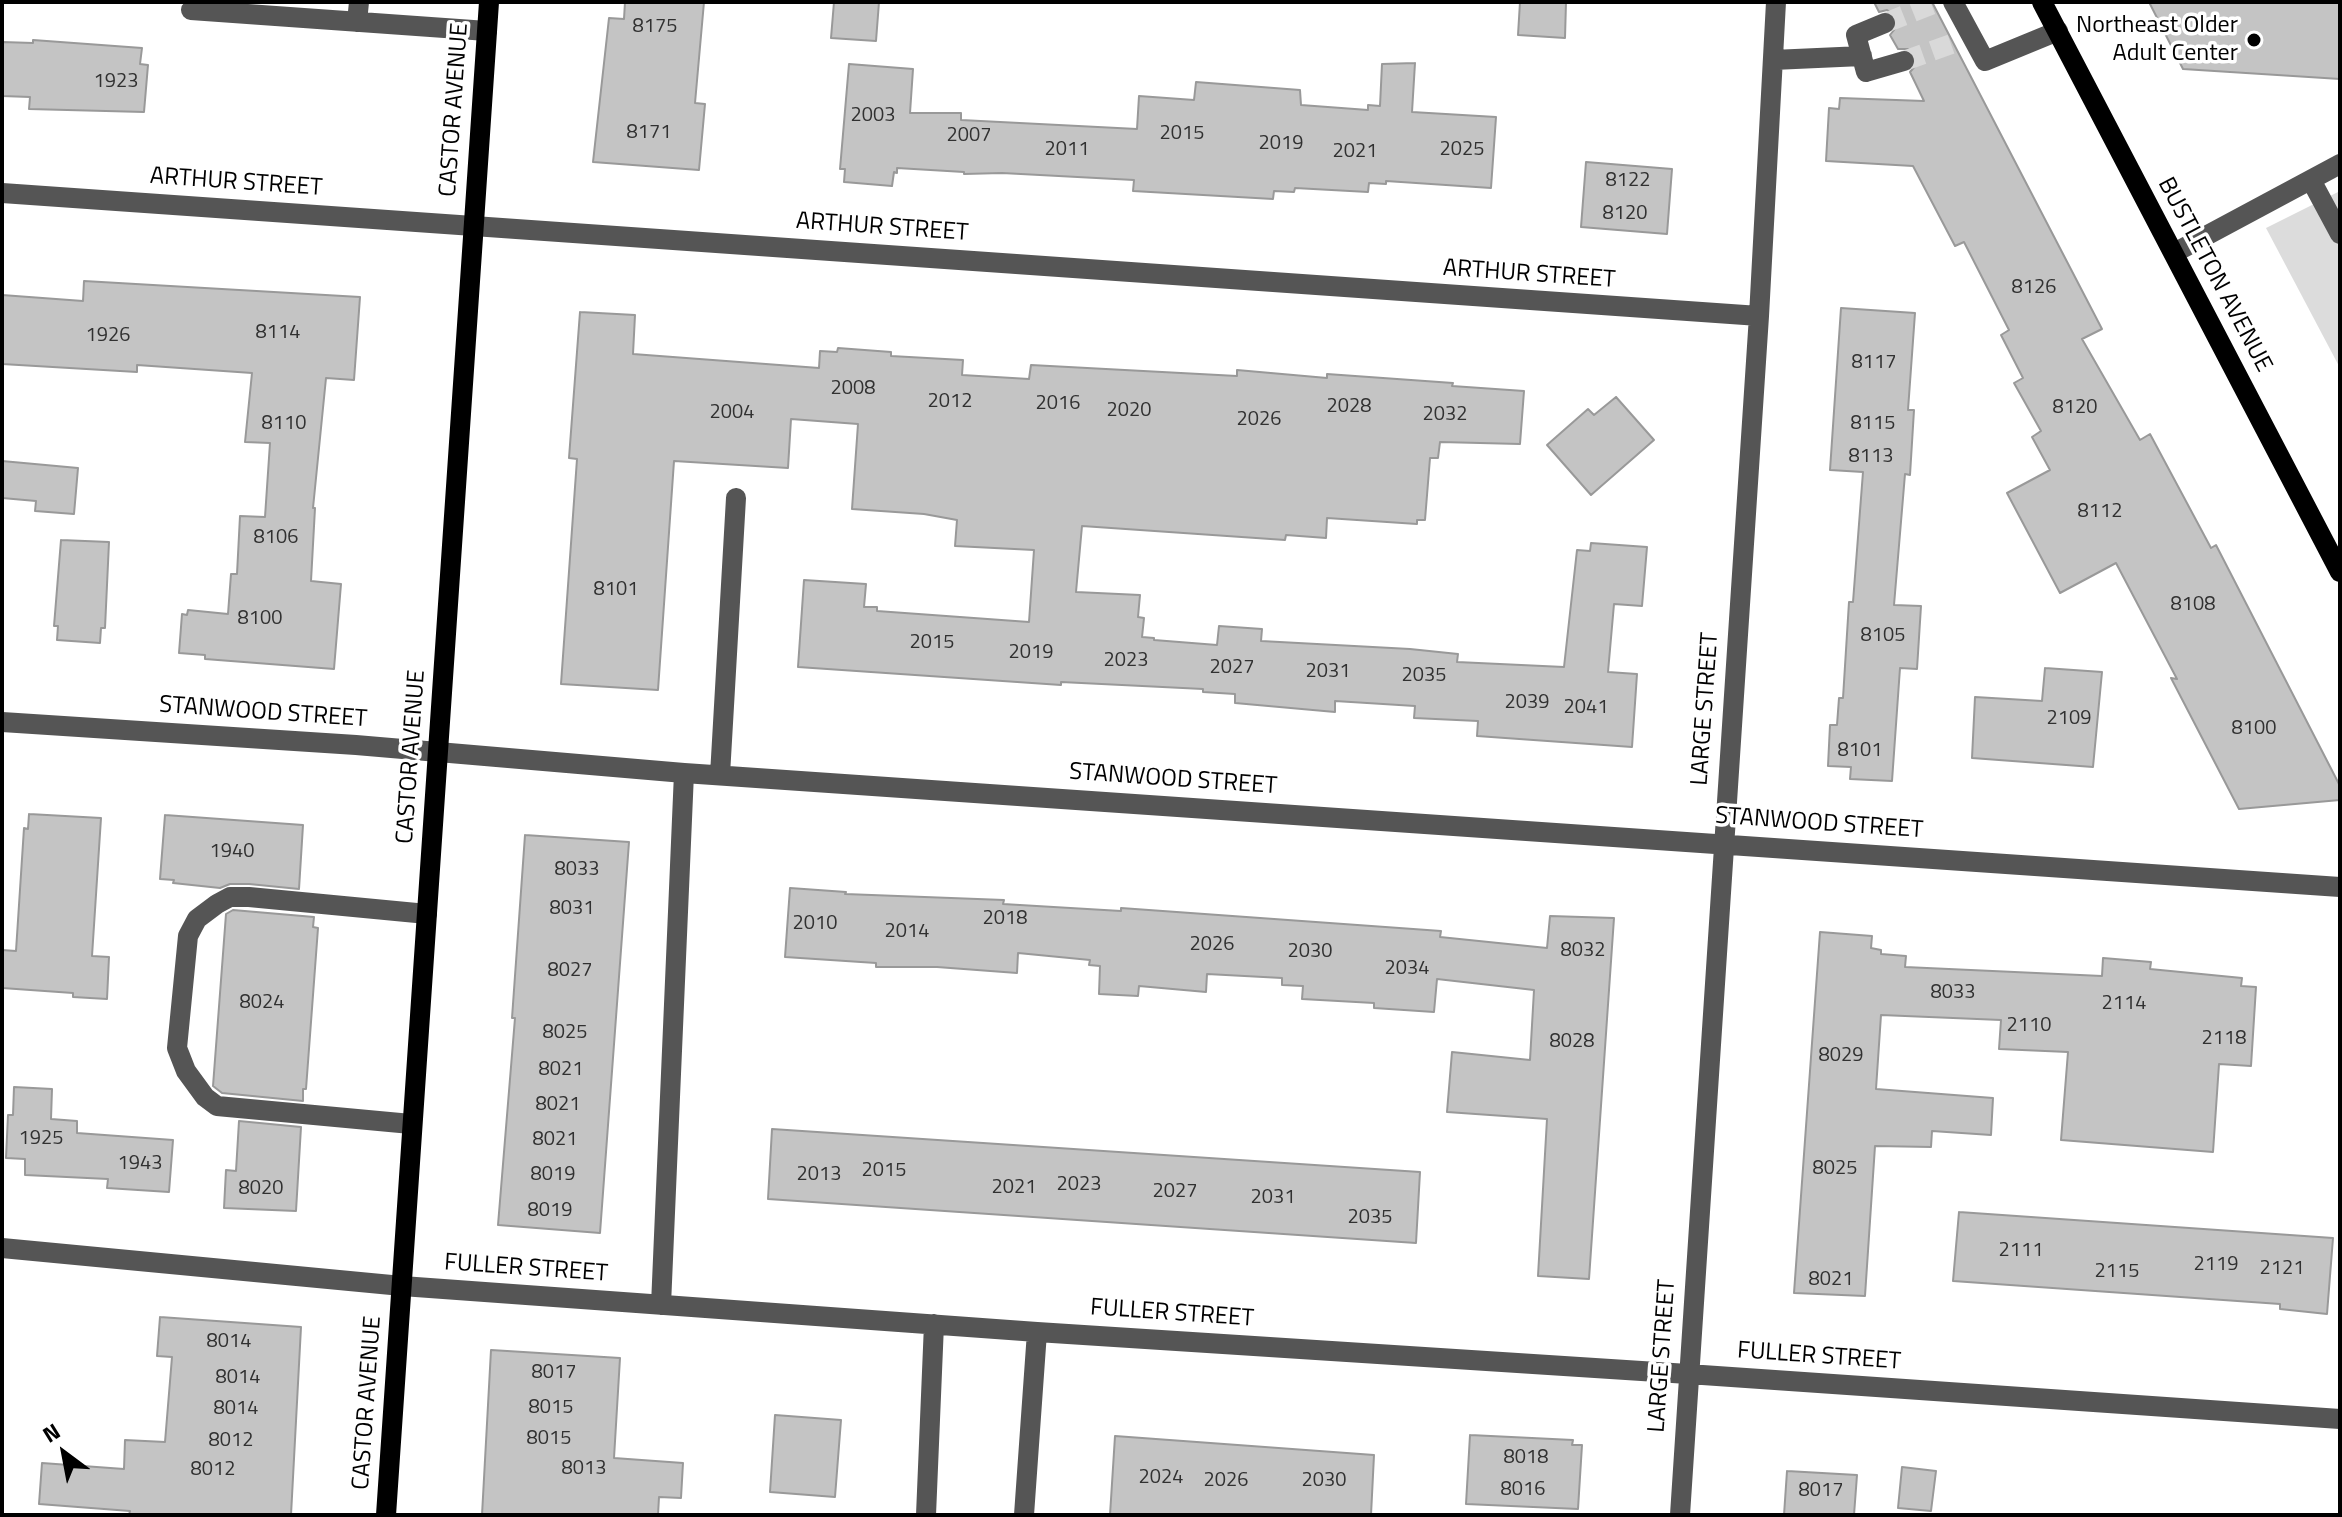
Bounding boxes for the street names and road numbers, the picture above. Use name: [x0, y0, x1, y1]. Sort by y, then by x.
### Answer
street label: CASTOR AVENUE: [435, 22, 475, 198]
street label: ARTHUR STREET: [149, 163, 323, 203]
street label: BUSTLETON AVENUE: [2151, 173, 2277, 377]
street label: ARTHUR STREET: [795, 208, 969, 248]
street label: ARTHUR STREET: [1442, 255, 1616, 295]
street label: LARGE STREET: [1686, 631, 1726, 787]
street label: CASTOR AVENUE: [392, 669, 432, 845]
street label: STANWOOD STREET: [158, 691, 368, 735]
street label: STANWOOD STREET: [1068, 758, 1278, 802]
street label: STANWOOD STREET: [1714, 802, 1924, 846]
street label: FULLER STREET: [443, 1249, 609, 1289]
street label: LARGE STREET: [1643, 1278, 1683, 1434]
street label: FULLER STREET: [1089, 1294, 1255, 1334]
street label: CASTOR AVENUE: [348, 1315, 388, 1491]
street label: FULLER STREET: [1736, 1337, 1902, 1377]

